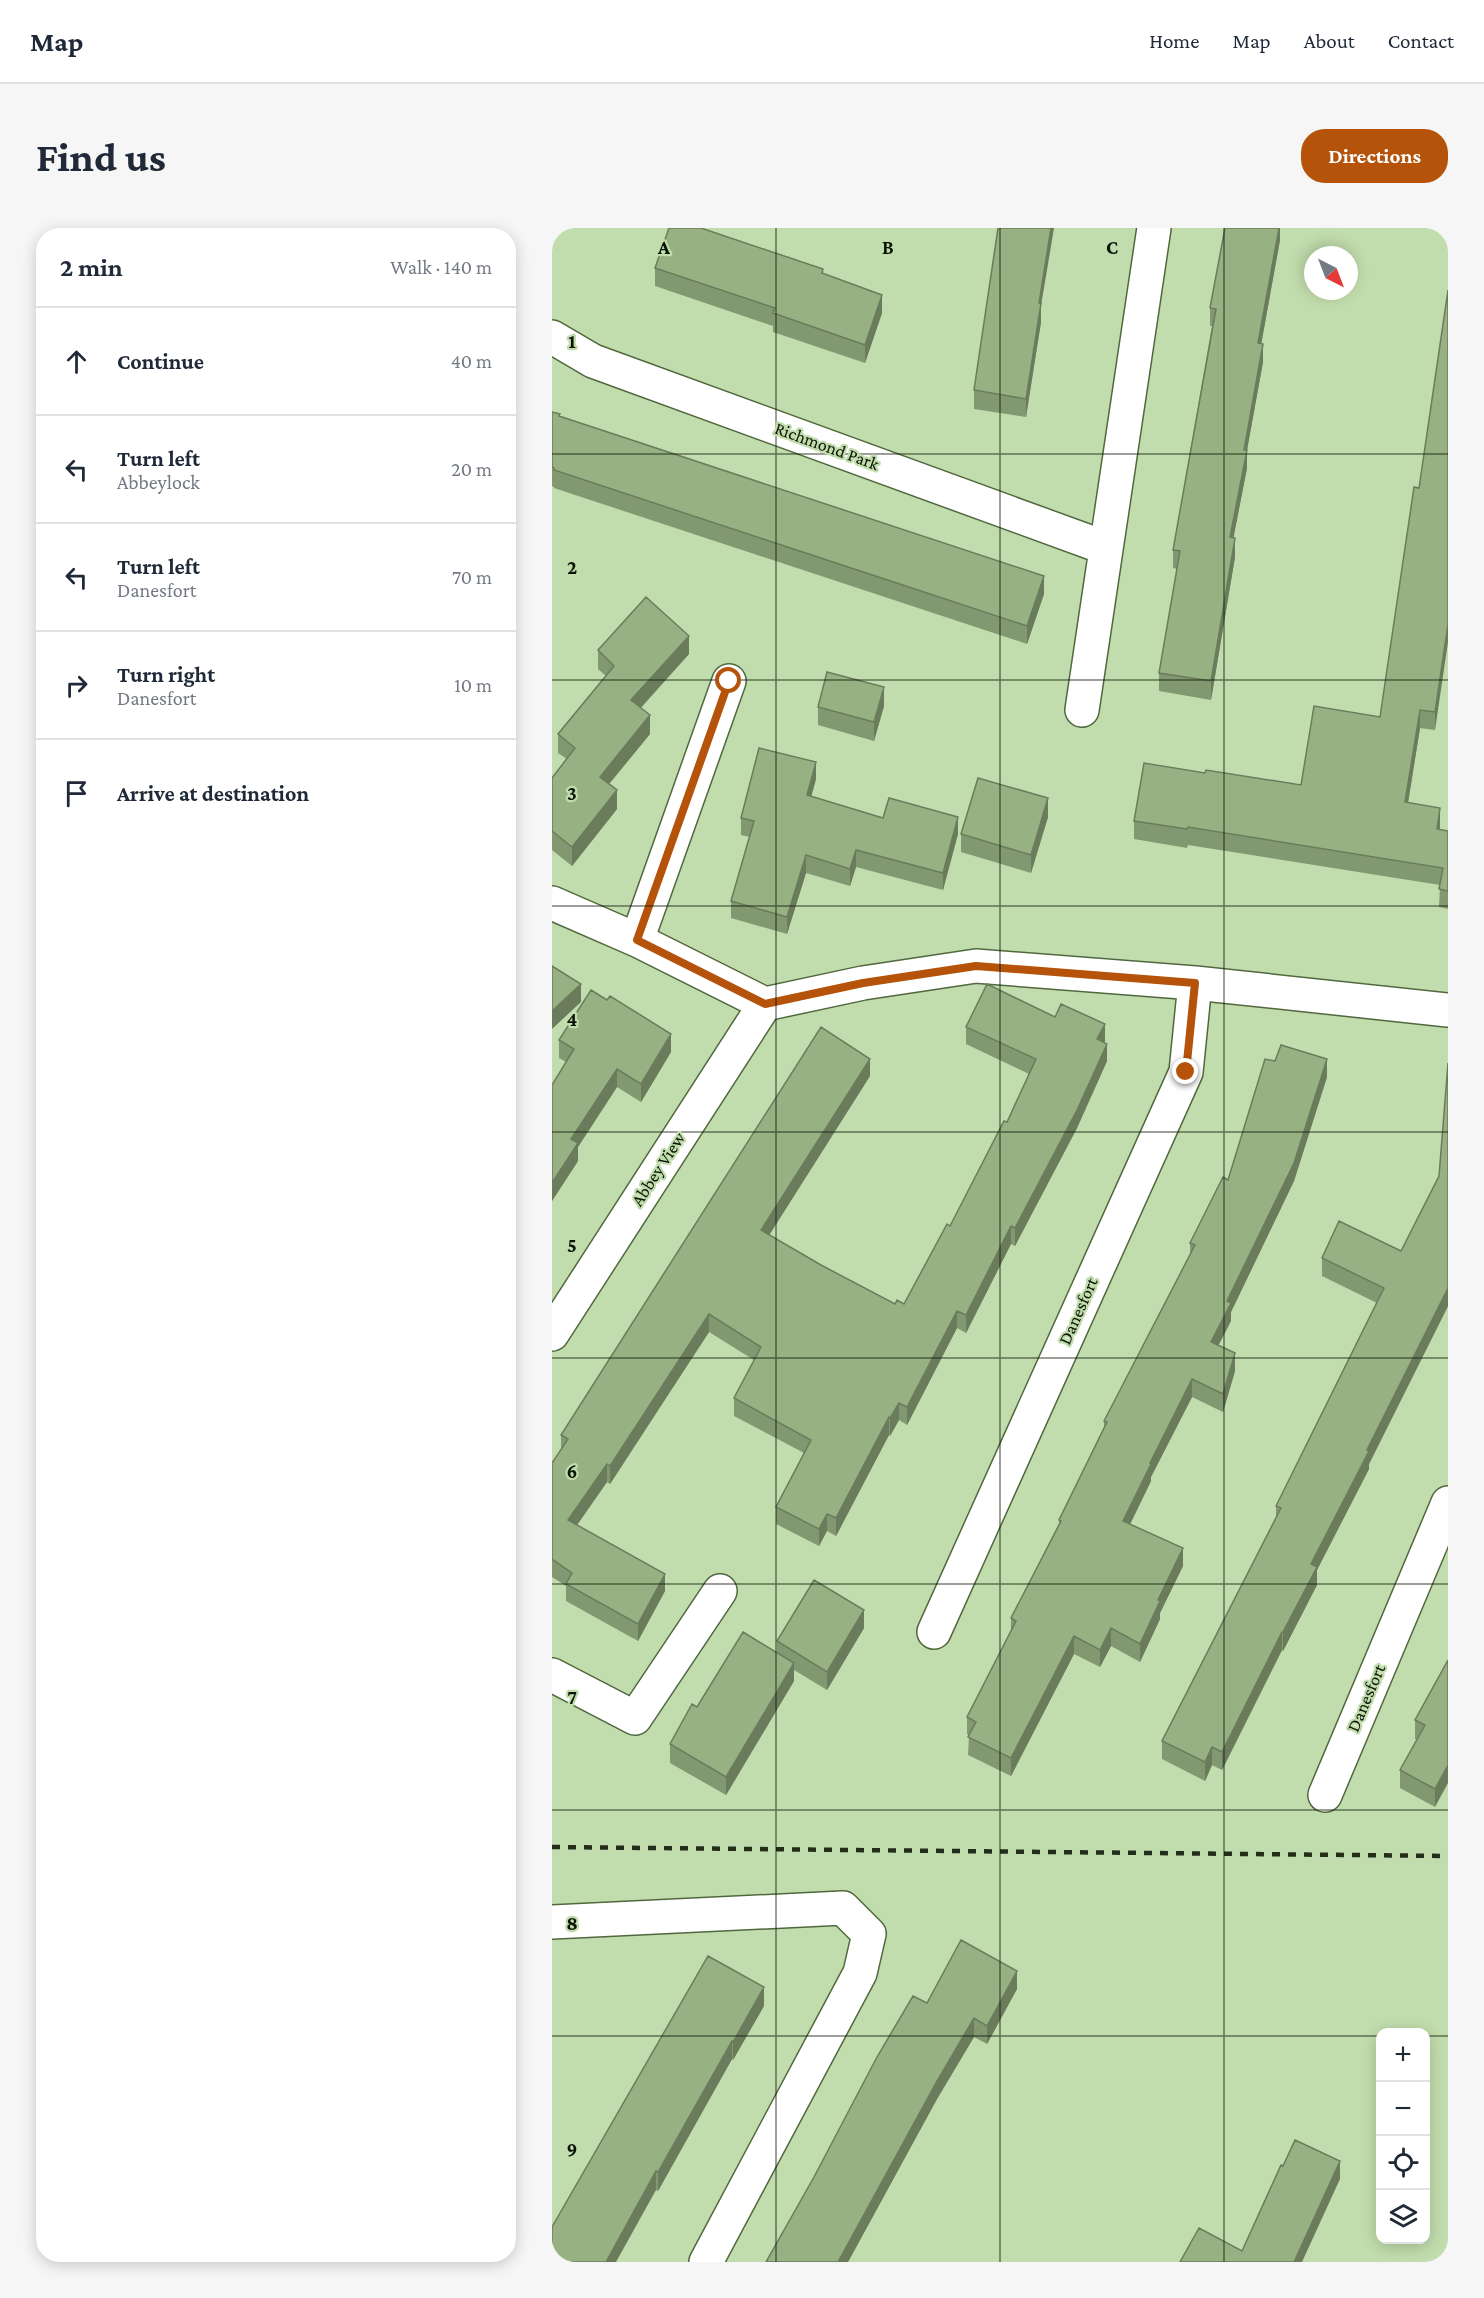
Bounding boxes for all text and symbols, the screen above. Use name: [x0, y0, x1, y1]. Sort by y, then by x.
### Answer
text: Map: [30, 26, 83, 57]
text: Home: [1149, 29, 1199, 53]
text: Map: [1232, 29, 1271, 53]
text: About: [1304, 29, 1355, 53]
text: Contact: [1388, 29, 1454, 53]
button: Directions: [1301, 129, 1448, 183]
text: Find us: [36, 133, 166, 180]
text: A: [657, 236, 671, 258]
text: B: [882, 236, 894, 258]
text: C: [1106, 236, 1118, 258]
north arrow: [1304, 246, 1358, 300]
text: 2 min: [60, 253, 123, 282]
text: Walk · 140 m: [390, 256, 492, 278]
text: 1: [568, 330, 576, 352]
icon: ahead: [60, 345, 93, 378]
text: Continue: [117, 349, 204, 374]
text: 40 m: [451, 350, 492, 372]
street label: Richmond Park: [772, 418, 882, 474]
text: Turn left: [117, 446, 200, 471]
icon: left: [60, 453, 93, 486]
text: 20 m: [451, 458, 492, 480]
text: Abbeylock: [117, 471, 200, 493]
text: Turn left: [117, 554, 200, 579]
text: 2: [567, 556, 577, 578]
icon: left: [60, 561, 93, 594]
text: 70 m: [452, 566, 492, 588]
text: Danesfort: [117, 579, 196, 601]
text: Turn right: [117, 662, 215, 687]
route start: [715, 667, 741, 693]
icon: right: [60, 669, 93, 702]
text: 10 m: [454, 674, 492, 696]
text: Danesfort: [117, 687, 196, 709]
icon: arrive: [60, 777, 93, 810]
text: Arrive at destination: [117, 781, 309, 806]
text: 3: [567, 782, 577, 804]
text: 4: [567, 1008, 578, 1030]
route end: [1172, 1058, 1198, 1084]
street label: Abbey View: [627, 1128, 690, 1210]
text: 5: [567, 1234, 577, 1256]
street label: Danesfort: [1054, 1273, 1102, 1348]
text: 6: [567, 1460, 577, 1482]
street label: Danesfort: [1343, 1660, 1390, 1735]
text: 7: [567, 1686, 577, 1708]
text: 8: [566, 1912, 578, 1934]
map controls: [1376, 2028, 1430, 2244]
button: +: [1376, 2028, 1430, 2082]
button: −: [1376, 2082, 1430, 2136]
button: locate: [1376, 2136, 1430, 2190]
text: 9: [567, 2138, 577, 2160]
button: layers: [1376, 2190, 1430, 2244]

